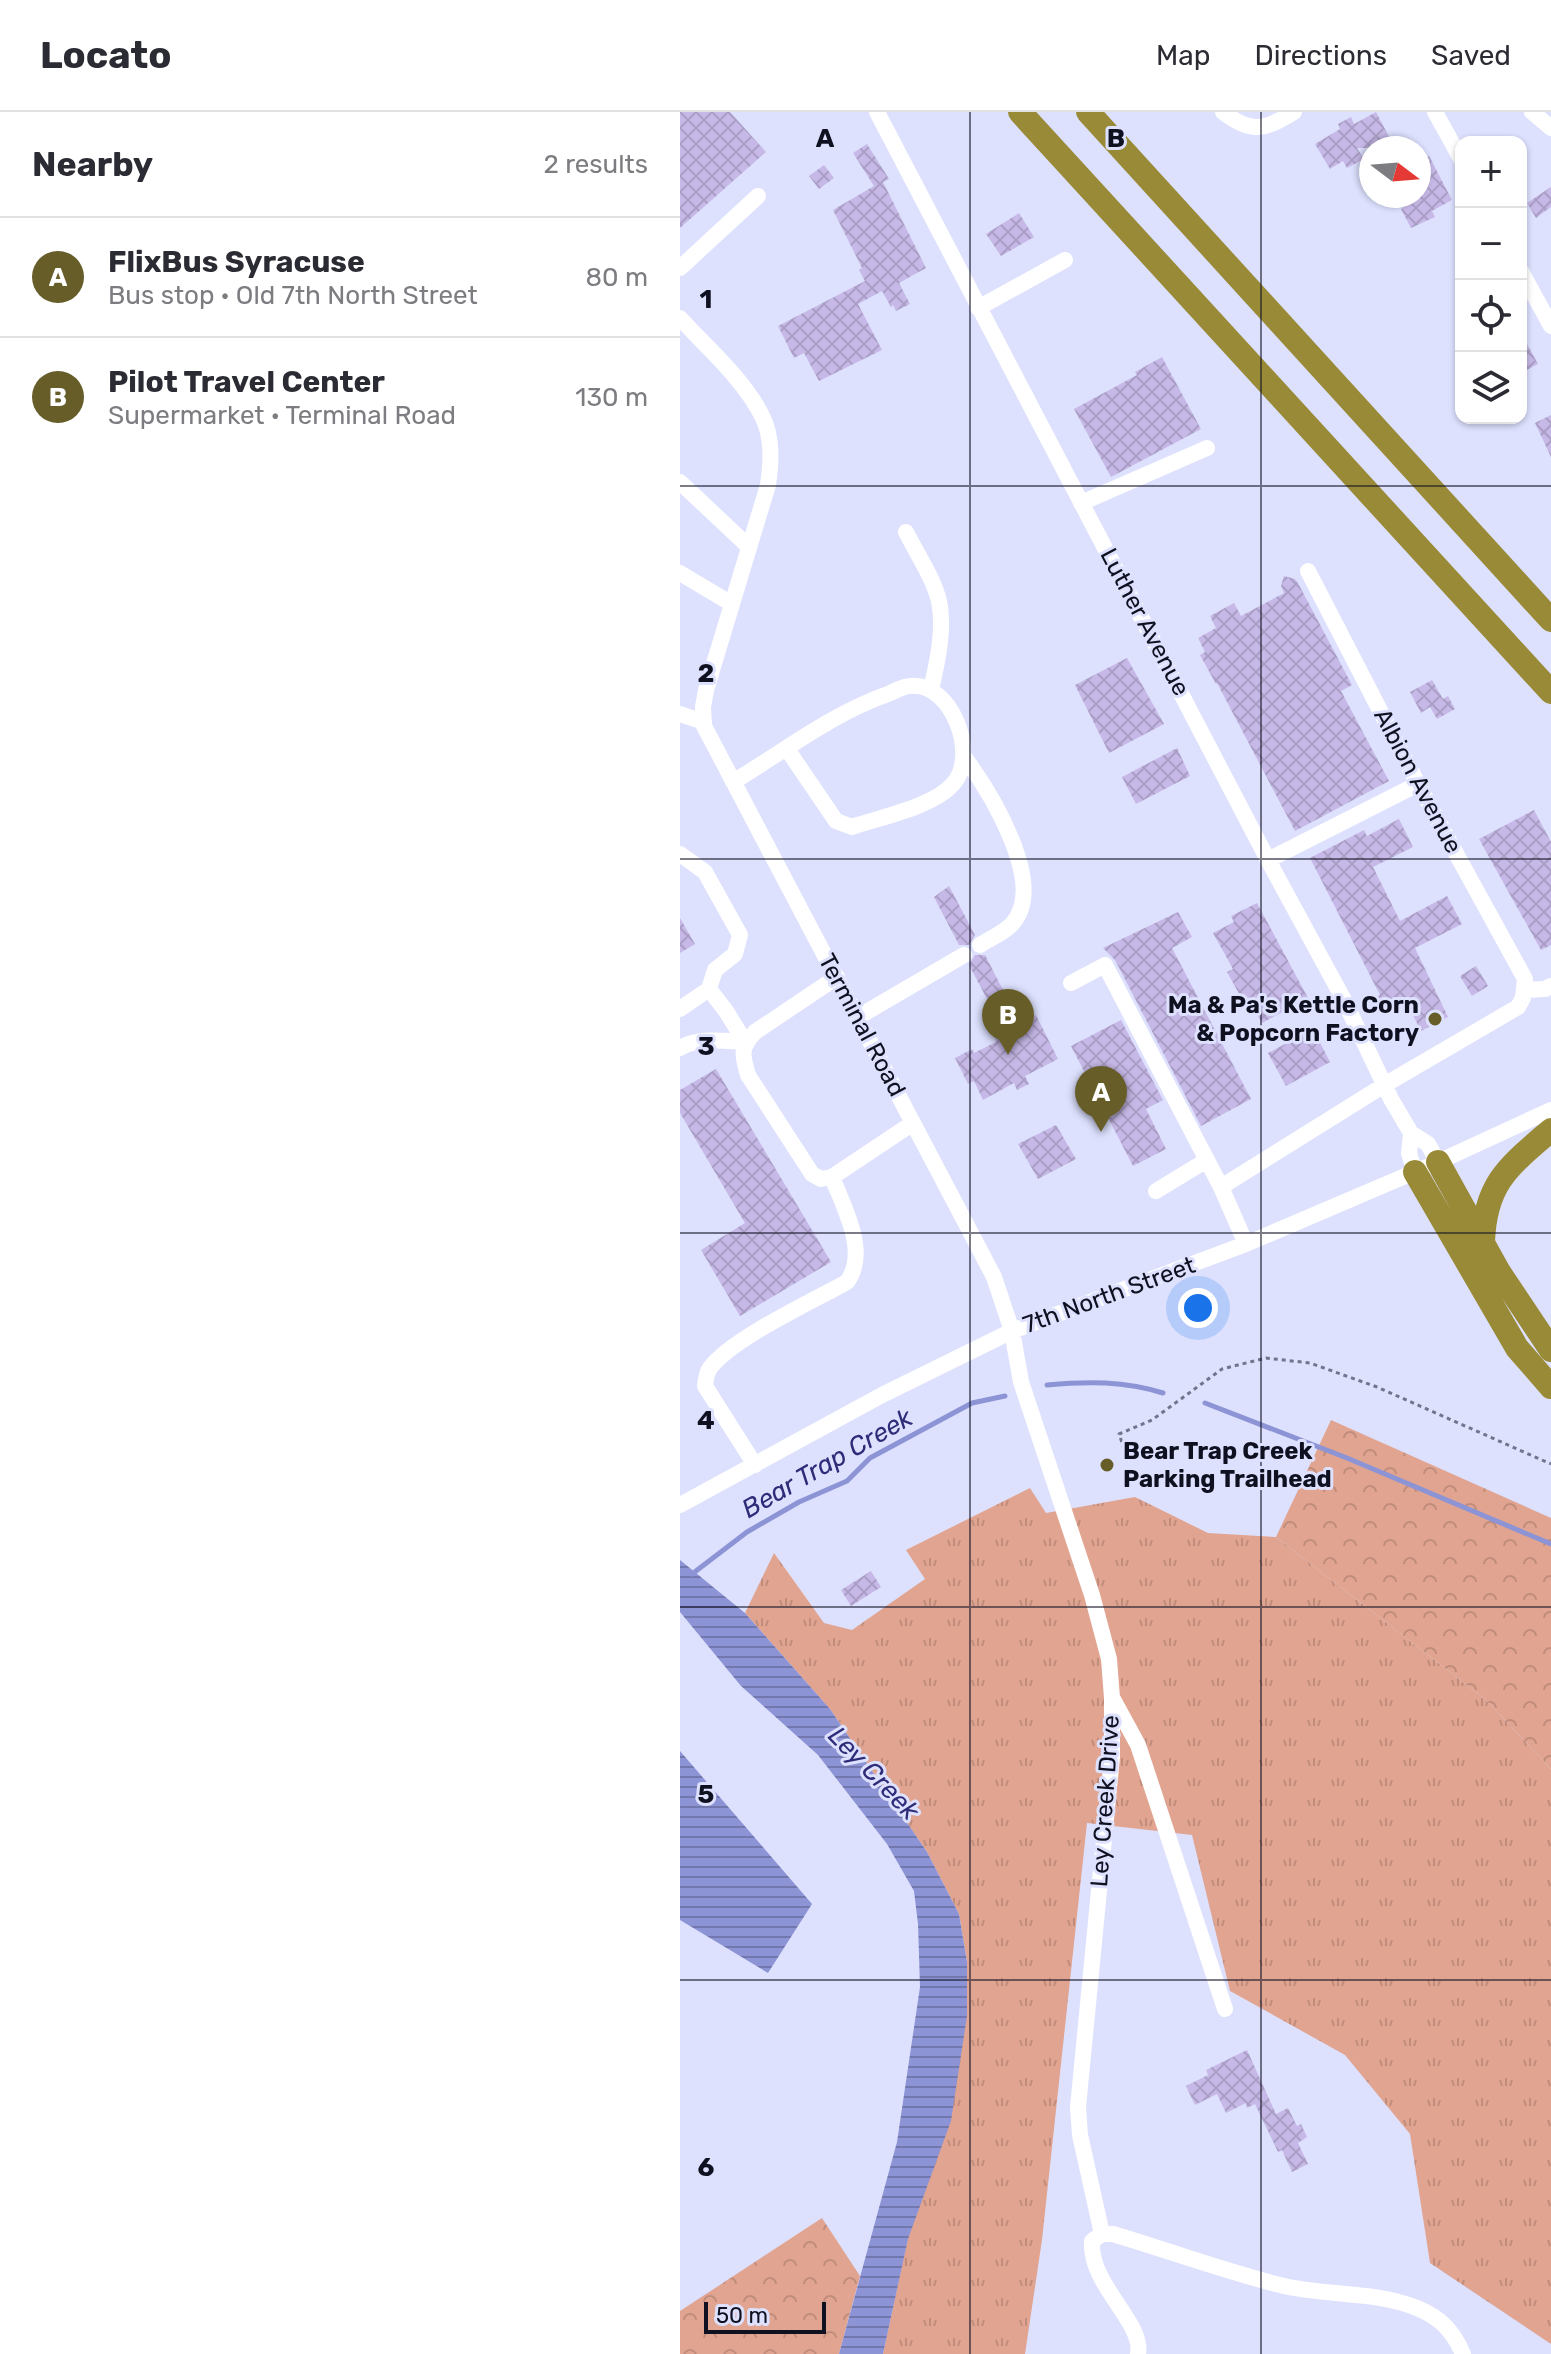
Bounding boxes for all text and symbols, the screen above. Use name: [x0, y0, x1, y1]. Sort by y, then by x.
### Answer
text: Locato: [40, 32, 171, 78]
text: Map: [1156, 39, 1210, 72]
text: Directions: [1254, 39, 1387, 72]
text: Saved: [1431, 39, 1511, 72]
text: A: [816, 123, 835, 154]
text: B: [1107, 123, 1125, 154]
north arrow: [1359, 136, 1431, 208]
map controls: [1455, 136, 1527, 424]
button: +: [1455, 136, 1527, 208]
text: Nearby: [32, 144, 153, 185]
text: 2 results: [544, 149, 648, 180]
button: −: [1455, 208, 1527, 280]
text: FlixBus Syracuse: [108, 244, 365, 280]
text: A: [49, 262, 67, 293]
text: 80 m: [585, 262, 648, 293]
text: Bus stop · Old 7th North Street: [108, 280, 478, 311]
button: locate: [1455, 280, 1527, 352]
text: 1: [700, 284, 712, 315]
button: layers: [1455, 352, 1527, 424]
text: Pilot Travel Center: [108, 364, 385, 400]
text: B: [49, 382, 67, 413]
text: 130 m: [575, 382, 648, 413]
text: Supermarket · Terminal Road: [108, 400, 456, 431]
street label: Luther Avenue: [1094, 544, 1196, 700]
text: 2: [698, 658, 714, 689]
street label: Albion Avenue: [1368, 704, 1468, 858]
street label: Terminal Road: [813, 949, 911, 1101]
pin: B: [982, 989, 1034, 1055]
place label: Ma & Pa's Kettle Corn & Popcorn Factory: [1168, 991, 1419, 1047]
marker: Ma & Pa's Kettle Corn & Popcorn Factory: [1426, 1010, 1444, 1028]
text: 3: [697, 1031, 715, 1062]
pin: A: [1075, 1066, 1127, 1132]
street label: 7th North Street: [1019, 1251, 1199, 1339]
your location: [1178, 1288, 1218, 1328]
water label: Bear Trap Creek: [736, 1402, 919, 1525]
text: 4: [697, 1405, 715, 1436]
place label: Bear Trap Creek Parking Trailhead: [1123, 1437, 1332, 1493]
marker: Bear Trap Creek Parking Trailhead: [1098, 1456, 1116, 1474]
street label: Ley Creek Drive: [1085, 1714, 1125, 1888]
water label: Ley Creek: [822, 1720, 926, 1827]
text: 5: [698, 1779, 714, 1810]
text: 6: [698, 2152, 715, 2183]
scale bar: [704, 2298, 826, 2334]
text: 50 m: [716, 2302, 768, 2329]

